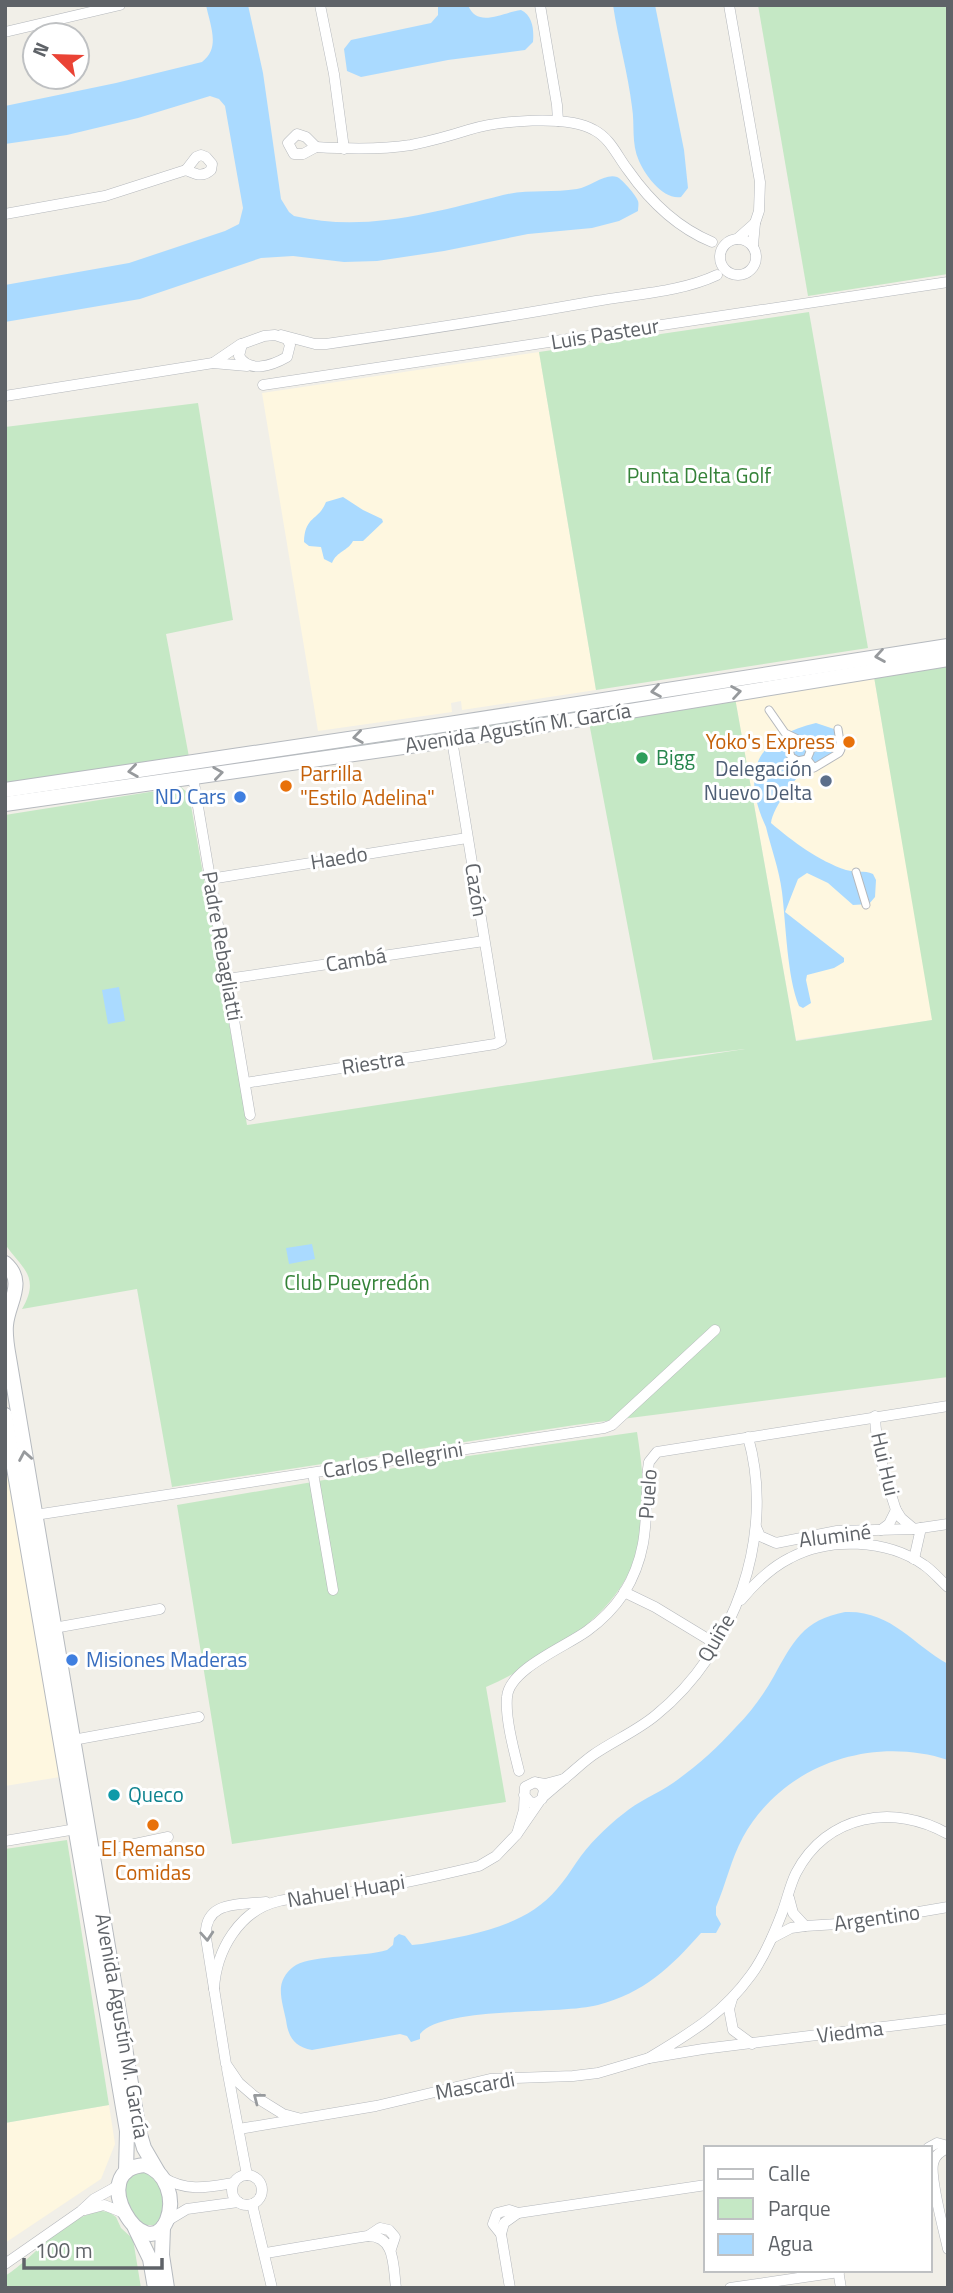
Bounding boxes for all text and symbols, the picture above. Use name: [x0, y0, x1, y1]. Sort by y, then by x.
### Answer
north arrow: [21, 21, 91, 91]
text: N: [24, 37, 56, 61]
street label: Luis Pasteur: [548, 309, 661, 357]
park label: Punta Delta Golf: [627, 459, 771, 491]
one-way arrow: [874, 648, 886, 663]
one-way arrow: [650, 684, 661, 699]
one-way arrow: [731, 685, 742, 700]
street label: Avenida Agustín M. García: [403, 693, 634, 761]
place label: Yoko's Express: [706, 725, 835, 757]
one-way arrow: [352, 730, 364, 745]
marker: Yoko's Express: [841, 734, 857, 750]
place label: Bigg: [656, 741, 695, 773]
marker: Bigg: [634, 750, 650, 766]
place label: Delegación Nuevo Delta: [704, 752, 812, 808]
place label: Parrilla "Estilo Adelina": [300, 757, 435, 813]
one-way arrow: [127, 763, 139, 778]
one-way arrow: [212, 766, 224, 781]
marker: Delegación Nuevo Delta: [818, 773, 834, 789]
marker: Parrilla "Estilo Adelina": [278, 778, 294, 794]
place label: ND Cars: [155, 780, 226, 812]
marker: ND Cars: [232, 789, 248, 805]
street label: Haedo: [308, 837, 370, 877]
street label: Cazón: [457, 861, 497, 919]
street label: Padre Rebagliatti: [194, 869, 252, 1023]
street label: Cambá: [323, 938, 389, 980]
street label: Riestra: [339, 1041, 407, 1083]
park label: Club Pueyrredón: [284, 1266, 430, 1298]
street label: Hui Hui: [863, 1429, 909, 1499]
street label: Carlos Pellegrini: [321, 1432, 465, 1486]
one-way arrow: [18, 1450, 33, 1462]
street label: Puelo: [629, 1468, 665, 1520]
street label: Aluminé: [797, 1515, 873, 1555]
street label: Quiñe: [688, 1607, 742, 1668]
place label: Misiones Maderas: [86, 1643, 247, 1675]
marker: Misiones Maderas: [64, 1652, 80, 1668]
place label: Queco: [128, 1778, 184, 1810]
marker: Queco: [106, 1787, 122, 1803]
marker: El Remanso Comidas: [145, 1817, 161, 1833]
place label: El Remanso Comidas: [101, 1832, 205, 1888]
street label: Nahuel Huapi: [285, 1865, 407, 1915]
street label: Argentino: [832, 1895, 922, 1939]
street label: Avenida Agustín M. García: [87, 1911, 159, 2141]
one-way arrow: [199, 1931, 214, 1942]
street label: Viedma: [815, 2011, 885, 2051]
street label: Mascardi: [433, 2062, 517, 2108]
one-way arrow: [254, 2094, 266, 2107]
legend: [704, 2146, 932, 2272]
text: Calle: [768, 2157, 810, 2189]
text: Parque: [768, 2192, 831, 2224]
scale bar: [24, 2226, 163, 2270]
text: Agua: [768, 2227, 813, 2259]
text: 100 m: [35, 2234, 92, 2266]

